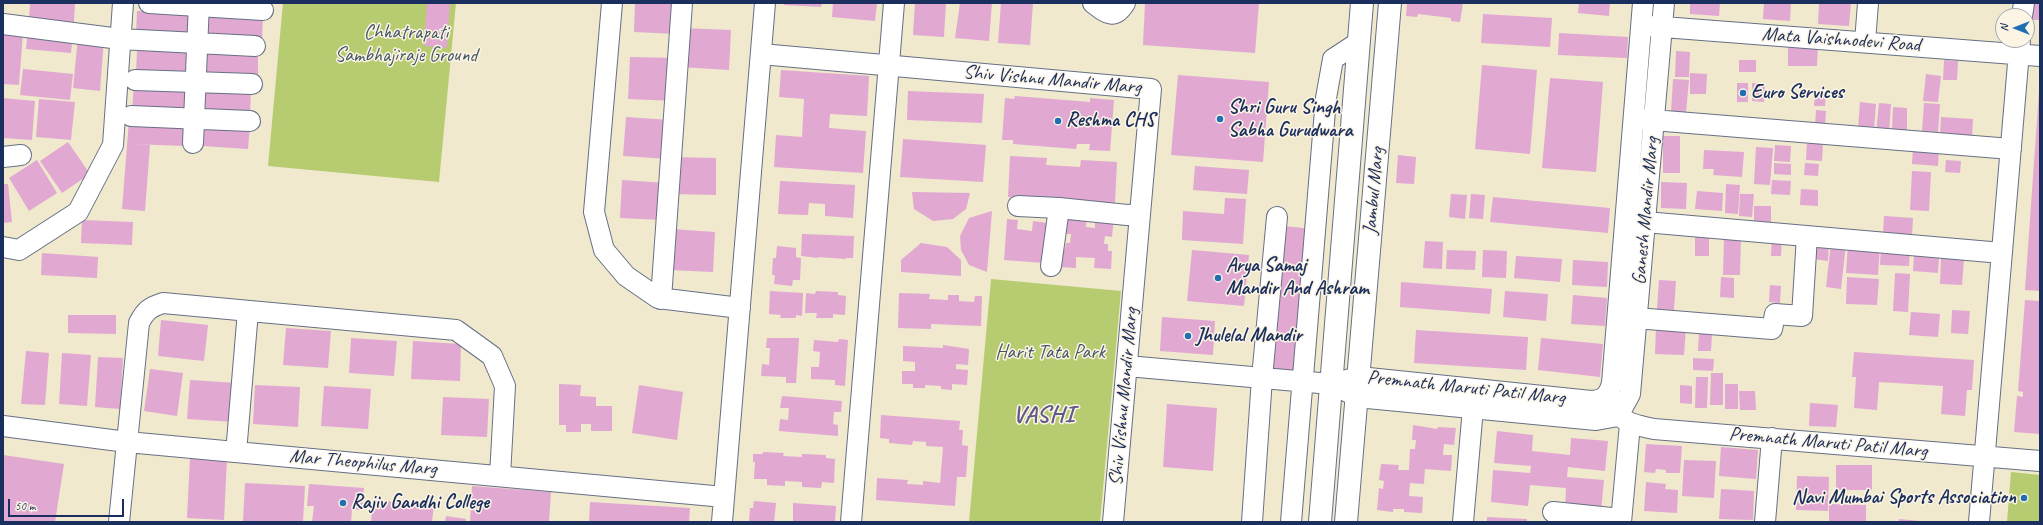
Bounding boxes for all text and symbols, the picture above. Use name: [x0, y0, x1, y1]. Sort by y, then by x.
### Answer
north arrow: [1995, 8, 2035, 48]
park label: Chhatrapati Sambhajiraje Ground: [335, 21, 477, 68]
street label: Mata Vaishnodevi Road: [1761, 22, 1921, 58]
text: N: [1997, 25, 2011, 31]
street label: Shiv Vishnu Mandir Marg: [962, 60, 1142, 100]
place label: Euro Services: [1751, 81, 1844, 105]
marker: Euro Services: [1738, 88, 1748, 98]
place label: Shri Guru Singh Sabha Gurudwara: [1228, 96, 1352, 143]
place label: Reshma CHS: [1066, 109, 1155, 133]
marker: Shri Guru Singh Sabha Gurudwara: [1215, 114, 1225, 124]
marker: Reshma CHS: [1053, 116, 1063, 126]
street label: Ganesh Mandir Marg: [1628, 136, 1664, 286]
street label: Jambul Marg: [1358, 146, 1390, 236]
place label: Arya Samaj Mandir And Ashram: [1226, 254, 1369, 301]
marker: Arya Samaj Mandir And Ashram: [1213, 273, 1223, 283]
street label: Shiv Vishnu Mandir Marg: [1104, 307, 1144, 487]
place label: Jhulelal Mandir: [1196, 324, 1302, 348]
marker: Jhulelal Mandir: [1183, 331, 1193, 341]
park label: Harit Tata Park: [995, 341, 1105, 365]
street label: Premnath Maruti Patil Marg: [1366, 366, 1566, 410]
district label: VASHI: [1013, 402, 1075, 430]
street label: Premnath Maruti Patil Marg: [1728, 422, 1928, 464]
street label: Mar Theophilus Marg: [288, 445, 438, 481]
place label: Navi Mumbai Sports Association: [1792, 486, 2016, 510]
scale bar: [10, 491, 126, 517]
place label: Rajiv Gandhi College: [351, 491, 489, 515]
marker: Navi Mumbai Sports Association: [2019, 493, 2029, 503]
text: 50 m: [15, 498, 35, 514]
marker: Rajiv Gandhi College: [338, 498, 348, 508]

